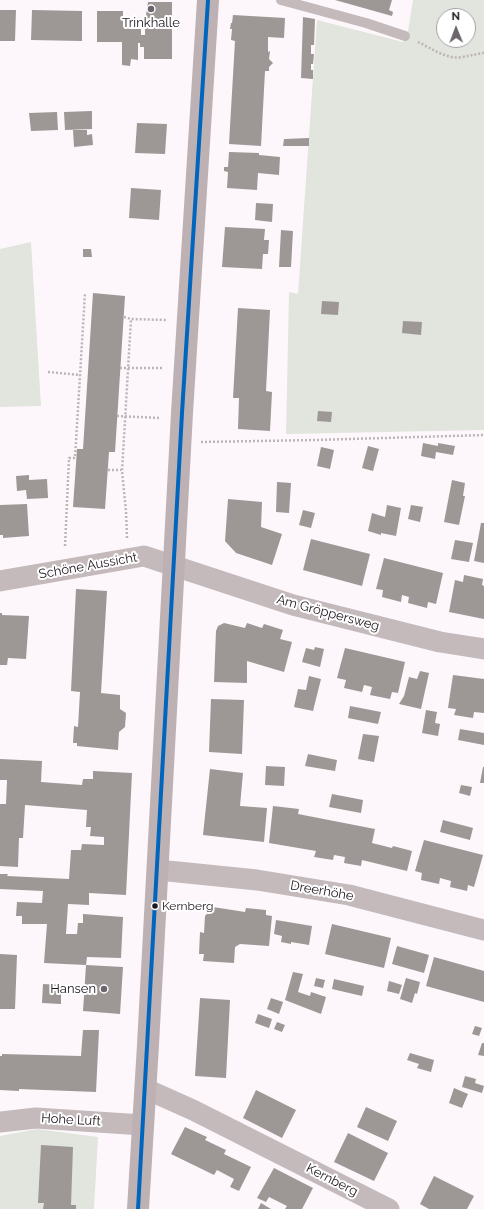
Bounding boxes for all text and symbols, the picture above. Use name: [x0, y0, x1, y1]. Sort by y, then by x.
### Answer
marker: Trinkhalle: [146, 4, 156, 14]
north arrow: [436, 8, 476, 48]
text: N: [451, 10, 460, 23]
place label: Trinkhalle: [122, 15, 180, 31]
street label: Schöne Aussicht: [38, 550, 138, 582]
street label: Am Gröppersweg: [275, 592, 381, 634]
street label: Dreerhöhe: [289, 878, 355, 904]
place label: Kernberg: [162, 899, 214, 913]
marker: Kernberg: [150, 901, 160, 911]
place label: Hansen: [50, 981, 96, 997]
marker: Hansen: [99, 984, 109, 994]
street label: Hohe Luft: [41, 1111, 101, 1129]
street label: Kernberg: [304, 1160, 360, 1200]

